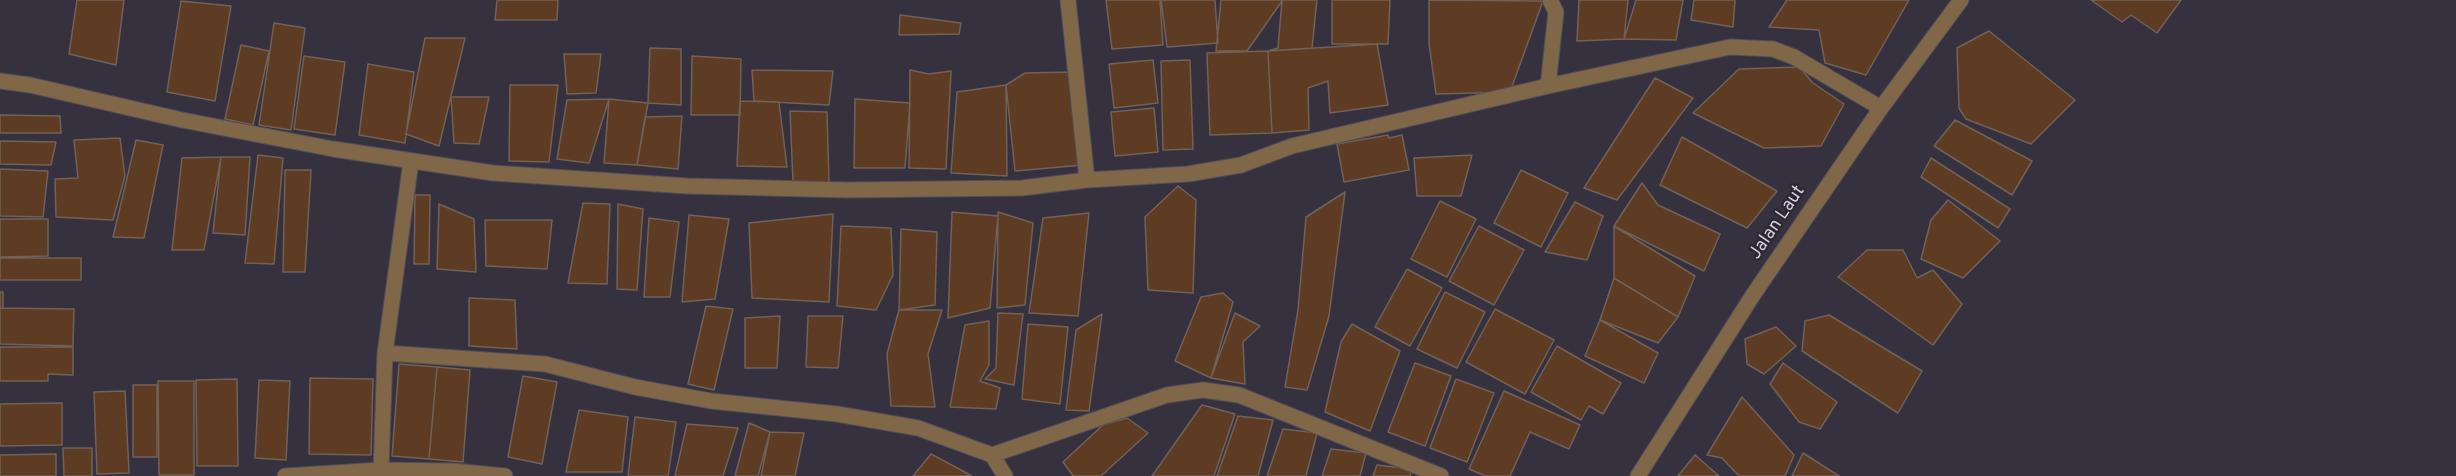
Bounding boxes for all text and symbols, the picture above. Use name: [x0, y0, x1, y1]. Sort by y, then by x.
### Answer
street label: Jalan Laut: [1745, 182, 1811, 264]

